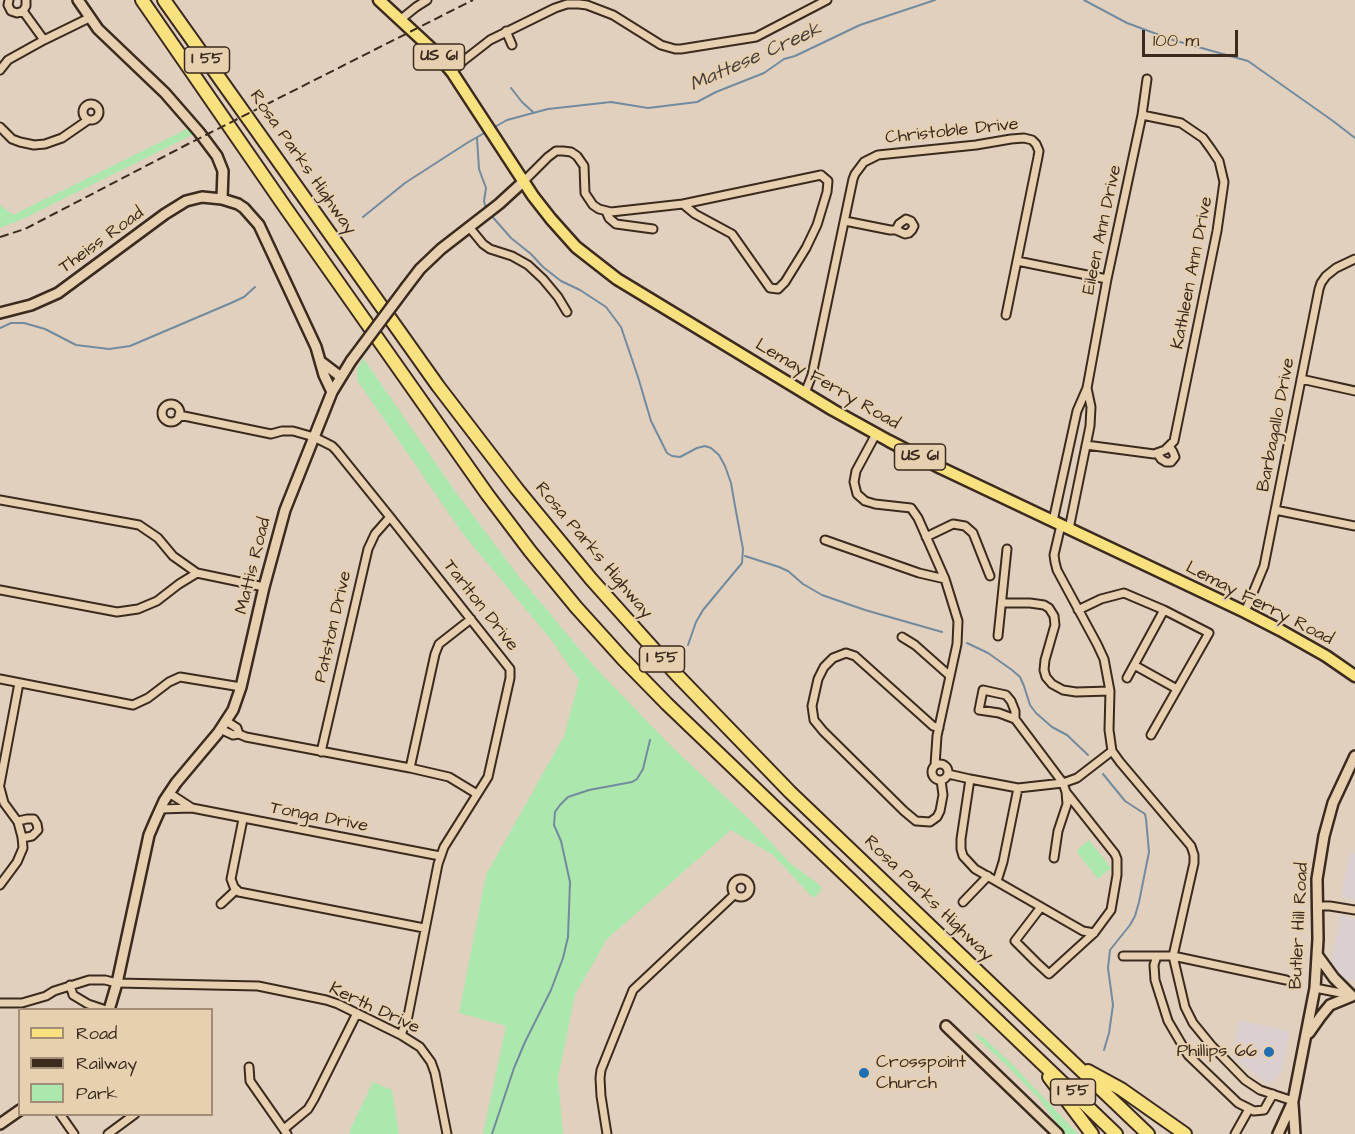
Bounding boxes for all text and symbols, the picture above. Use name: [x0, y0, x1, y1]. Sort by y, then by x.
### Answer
water label: Mattese Creek: [686, 18, 826, 98]
scale bar: [1145, 18, 1241, 56]
text: 100 m: [1153, 28, 1199, 53]
road number: US 61: [414, 44, 464, 70]
road number: I 55: [184, 47, 230, 73]
street label: Rosa Parks Highway: [244, 87, 360, 239]
street label: Christoble Drive: [884, 114, 1020, 150]
street label: Eileen Ann Drive: [1079, 163, 1127, 297]
street label: Kathleen Ann Drive: [1168, 195, 1218, 351]
street label: Theiss Road: [56, 203, 148, 279]
street label: Lemay Ferry Road: [751, 335, 903, 435]
street label: Barbagallo Drive: [1253, 356, 1301, 494]
road number: US 61: [894, 444, 946, 470]
street label: Rosa Parks Highway: [530, 478, 656, 624]
street label: Mattis Road: [232, 515, 276, 617]
street label: Tarlton Drive: [438, 556, 522, 656]
street label: Lemay Ferry Road: [1182, 557, 1336, 651]
street label: Patston Drive: [311, 569, 357, 685]
road number: I 55: [640, 646, 684, 672]
street label: Tonga Drive: [268, 798, 370, 838]
street label: Rosa Parks Highway: [859, 832, 997, 966]
street label: Butler Hill Road: [1286, 862, 1314, 990]
street label: Kerth Drive: [325, 979, 423, 1039]
legend: [18, 1008, 213, 1116]
text: Road: [76, 1021, 117, 1046]
place label: Phillips 66: [1177, 1041, 1257, 1063]
marker: Phillips 66: [1262, 1045, 1276, 1059]
text: Railway: [76, 1051, 137, 1076]
place label: Crosspoint Church: [876, 1052, 966, 1094]
marker: Crosspoint Church: [857, 1066, 871, 1080]
road number: I 55: [1050, 1079, 1096, 1105]
text: Park: [76, 1081, 118, 1106]

